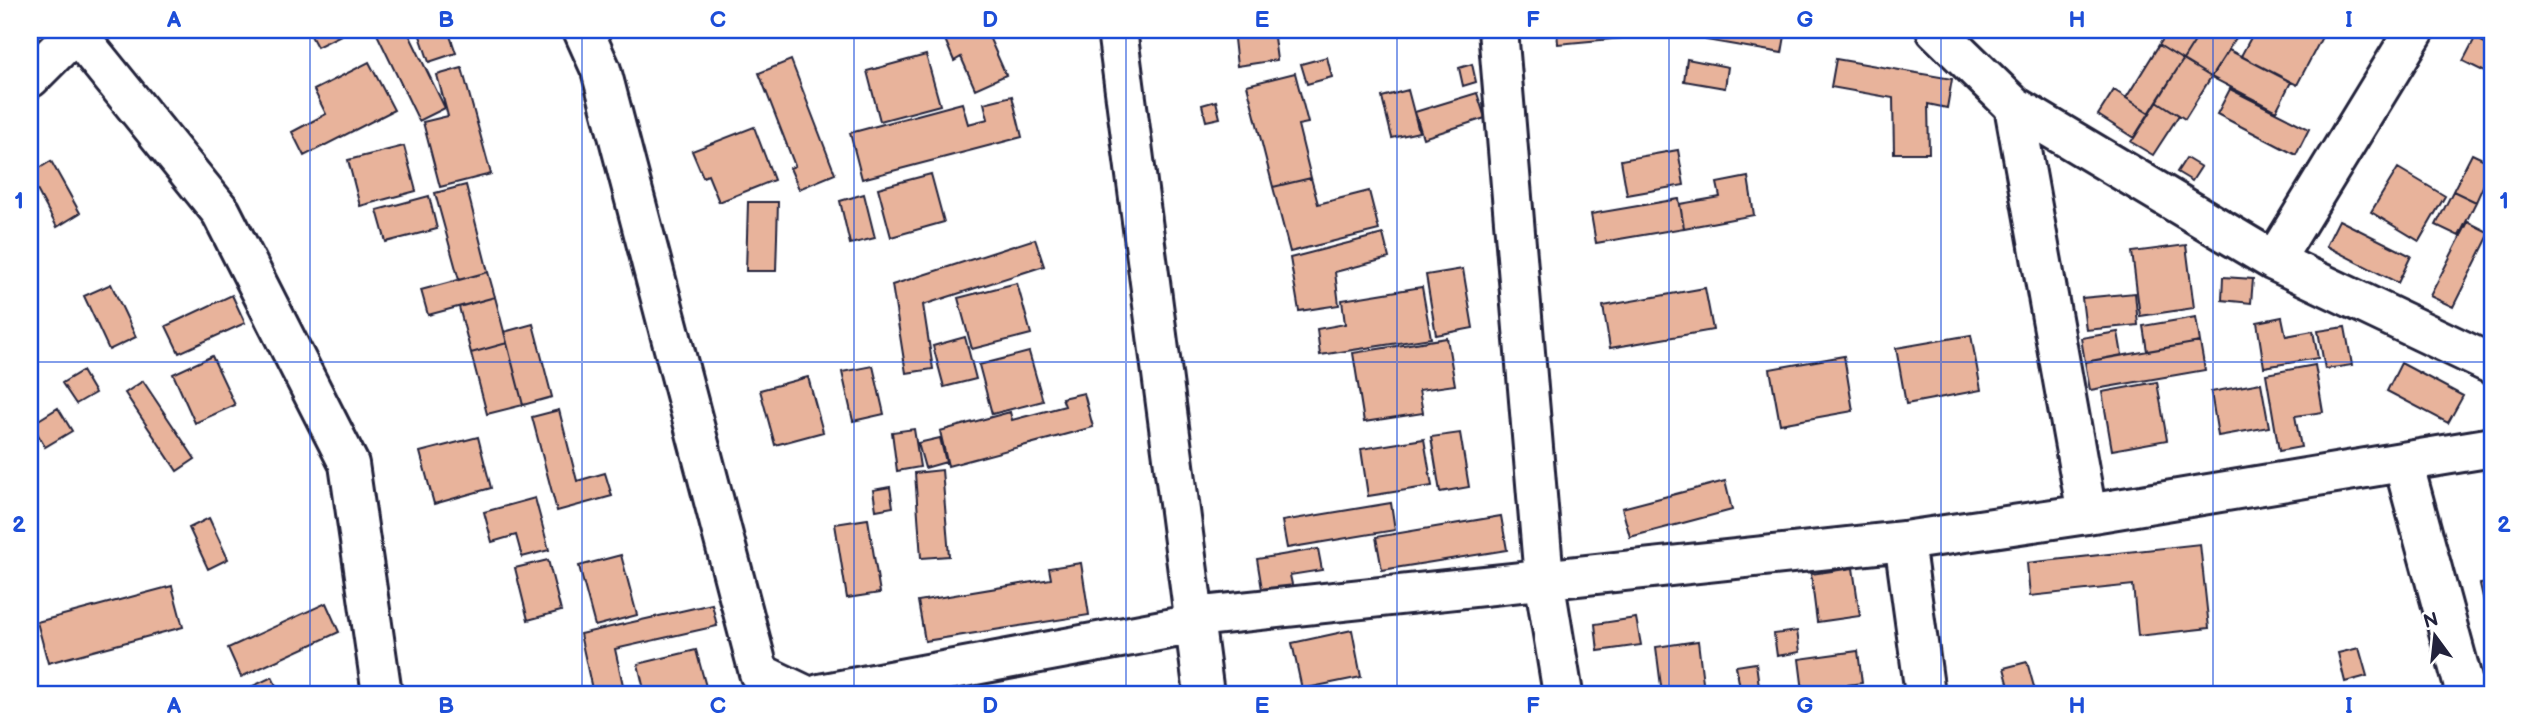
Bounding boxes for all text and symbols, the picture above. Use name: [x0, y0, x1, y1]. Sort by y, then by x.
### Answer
text: A: [166, 6, 182, 34]
text: B: [438, 6, 454, 34]
text: C: [710, 6, 726, 34]
text: D: [982, 6, 998, 34]
text: E: [1255, 6, 1270, 34]
text: F: [1526, 6, 1540, 34]
text: G: [1797, 6, 1814, 34]
text: H: [2068, 6, 2086, 34]
text: I: [2345, 6, 2353, 34]
text: 1: [14, 187, 24, 215]
text: 1: [2499, 187, 2509, 215]
text: 2: [12, 511, 26, 539]
text: 2: [2497, 511, 2511, 539]
north arrow: [2400, 602, 2470, 672]
text: N: [2421, 608, 2441, 634]
text: A: [166, 692, 182, 720]
text: B: [438, 692, 454, 720]
text: C: [710, 692, 726, 720]
text: D: [982, 692, 998, 720]
text: E: [1255, 692, 1270, 720]
text: F: [1526, 692, 1540, 720]
text: G: [1797, 692, 1814, 720]
text: H: [2068, 692, 2086, 720]
text: I: [2345, 692, 2353, 720]

